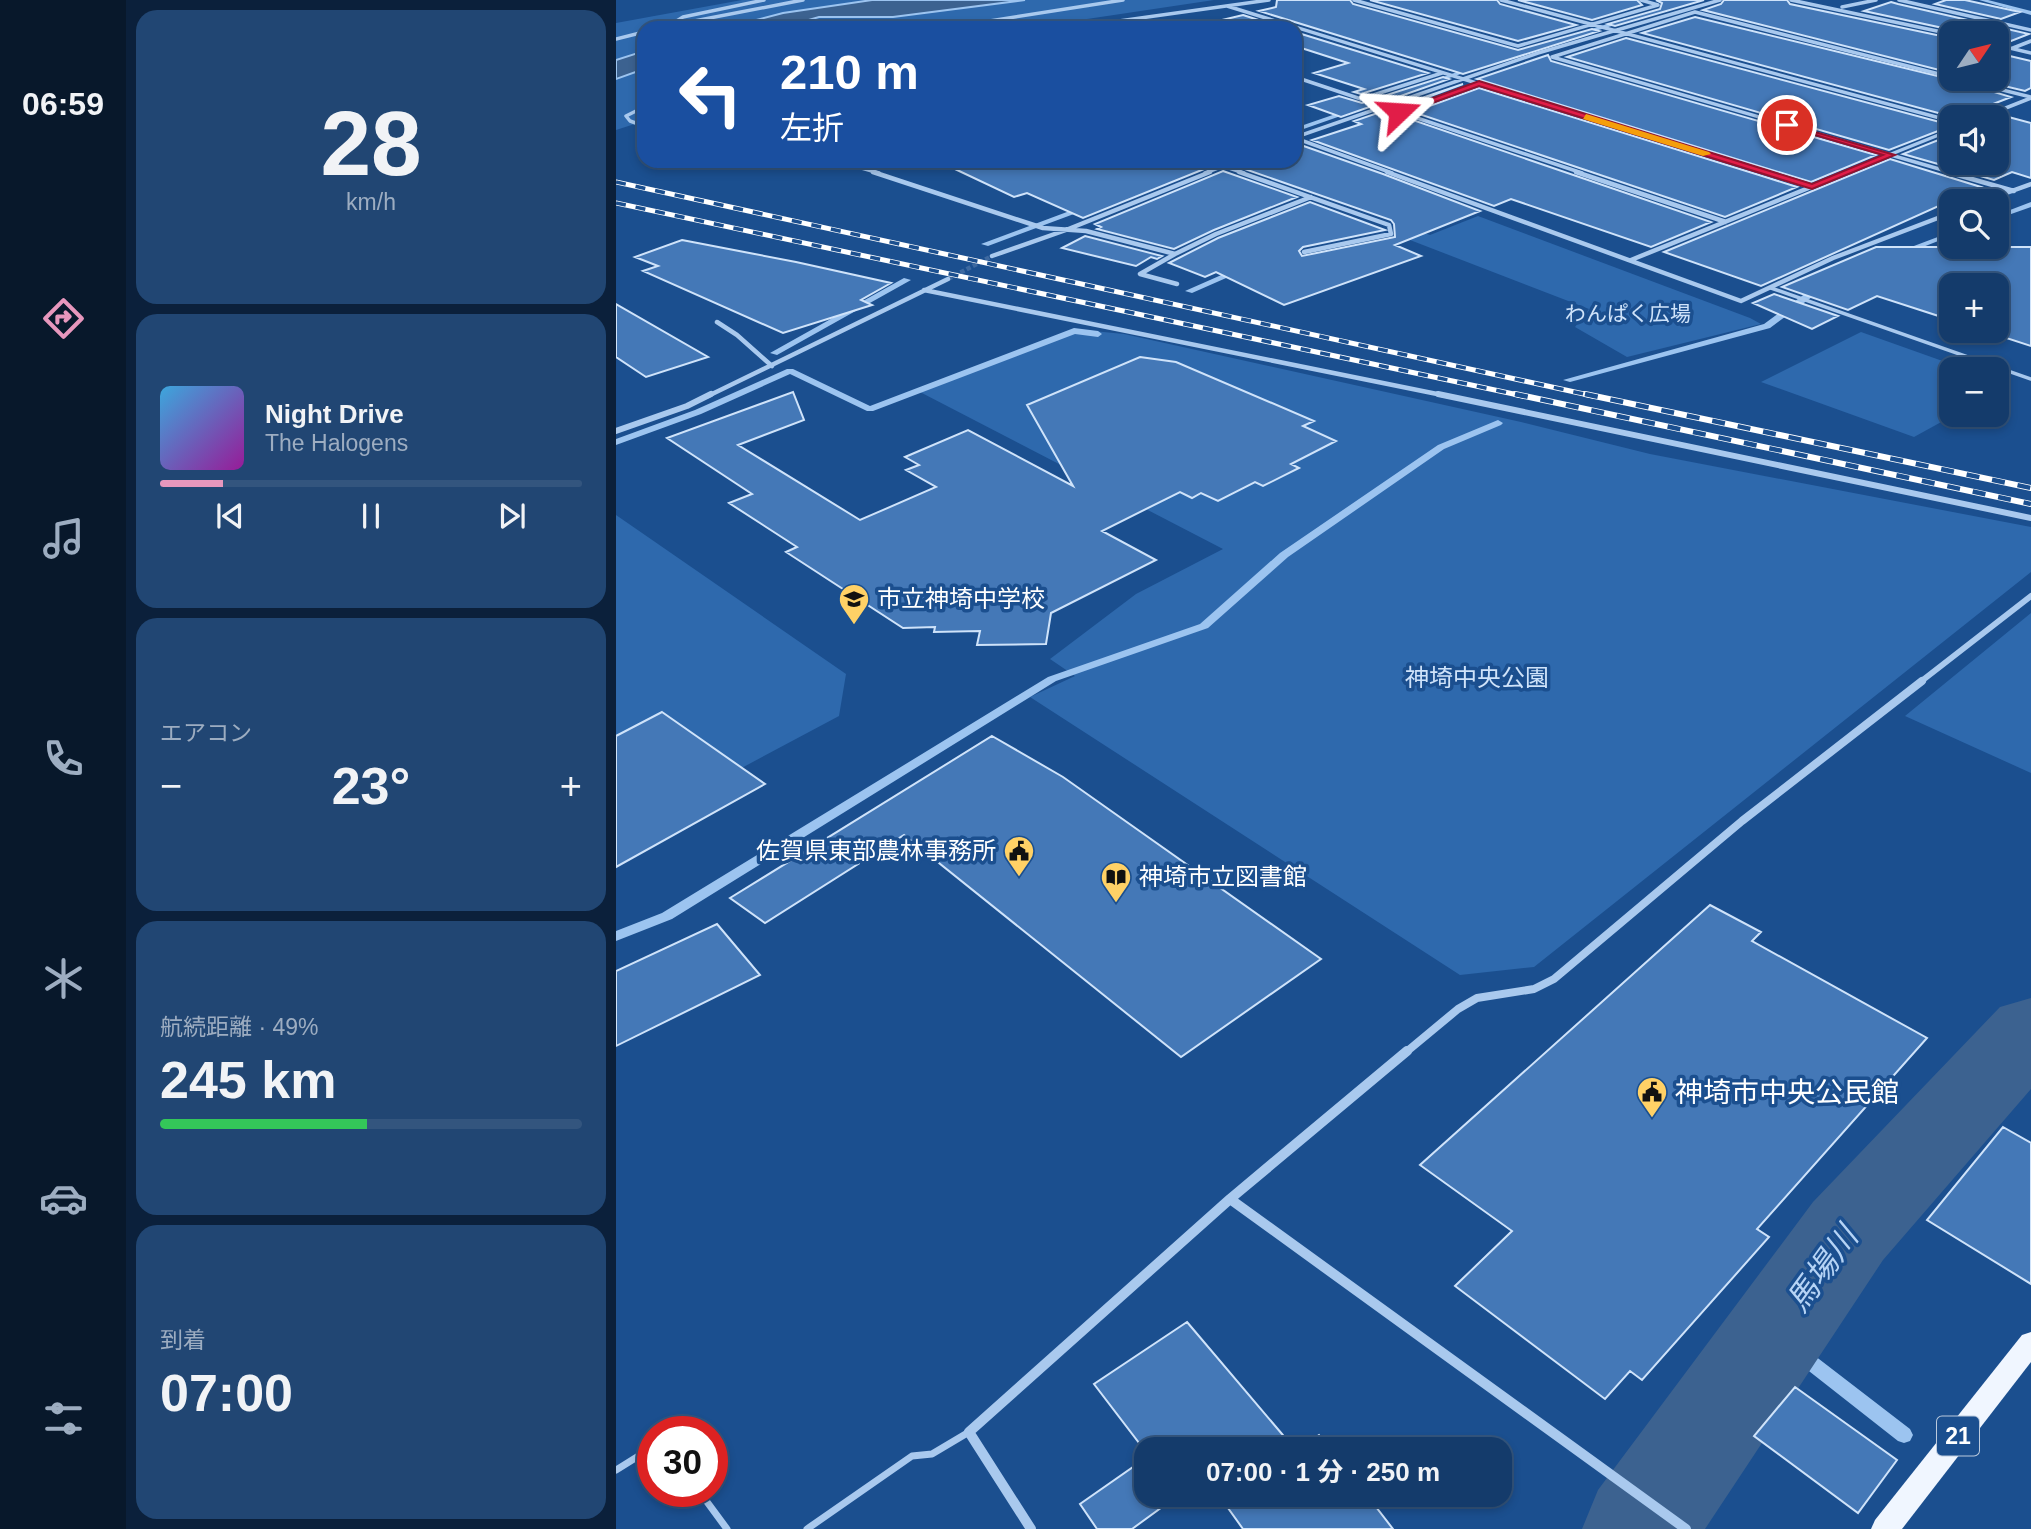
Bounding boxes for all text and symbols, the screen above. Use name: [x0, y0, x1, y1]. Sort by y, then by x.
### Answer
north arrow: [1939, 21, 2009, 91]
map controls: [1939, 21, 2009, 427]
text: 210 m: [780, 45, 919, 99]
icon: left: [665, 49, 756, 140]
position arrow: [1362, 75, 1436, 149]
text: 06:59: [22, 86, 104, 122]
text: 28: [320, 93, 422, 194]
pin: [1757, 95, 1817, 155]
button: sound: [1939, 105, 2009, 175]
icon: arrive: [1768, 106, 1806, 144]
text: 左折: [780, 110, 844, 146]
text: km/h: [346, 189, 396, 215]
button: search: [1939, 189, 2009, 259]
button: +: [1939, 273, 2009, 343]
icon: directions: [39, 294, 88, 343]
park label: わんぱく広場: [1565, 302, 1691, 325]
button: −: [1939, 357, 2009, 427]
text: Night Drive: [265, 399, 404, 429]
text: The Halogens: [265, 430, 408, 456]
icon: previous: [211, 497, 249, 535]
icon: pause: [352, 497, 390, 535]
icon: next: [493, 497, 531, 535]
icon: music: [39, 514, 88, 563]
school or university icon: 市立神埼中学校: [837, 582, 871, 626]
place label: 市立神埼中学校: [877, 585, 1045, 612]
park label: 神埼中央公園: [1405, 664, 1549, 691]
text: エアコン: [160, 720, 252, 746]
icon: phone: [39, 734, 88, 783]
text: 23°: [332, 757, 410, 815]
text: −: [160, 765, 182, 807]
text: +: [560, 765, 582, 807]
public building icon: 佐賀県東部農林事務所: [1002, 834, 1036, 878]
place label: 佐賀県東部農林事務所: [756, 837, 996, 864]
library icon: 神埼市立図書館: [1099, 860, 1133, 904]
place label: 神埼市立図書館: [1139, 863, 1307, 890]
icon: climate: [39, 954, 88, 1003]
text: 航続距離 · 49%: [160, 1014, 318, 1040]
text: 245 km: [160, 1051, 336, 1109]
public building icon: 神埼市中央公民館: [1635, 1075, 1669, 1119]
place label: 神埼市中央公民館: [1675, 1077, 1899, 1108]
icon: car: [39, 1174, 88, 1223]
water label: 馬場川: [1779, 1217, 1867, 1318]
text: 到着: [160, 1327, 206, 1353]
text: 07:00: [160, 1364, 293, 1422]
icon: filters: [39, 1394, 88, 1443]
speed limit sign: 30: [637, 1416, 728, 1507]
road number: 21: [1937, 1416, 1979, 1456]
text: 07:00 · 1 分 · 250 m: [1206, 1457, 1440, 1487]

